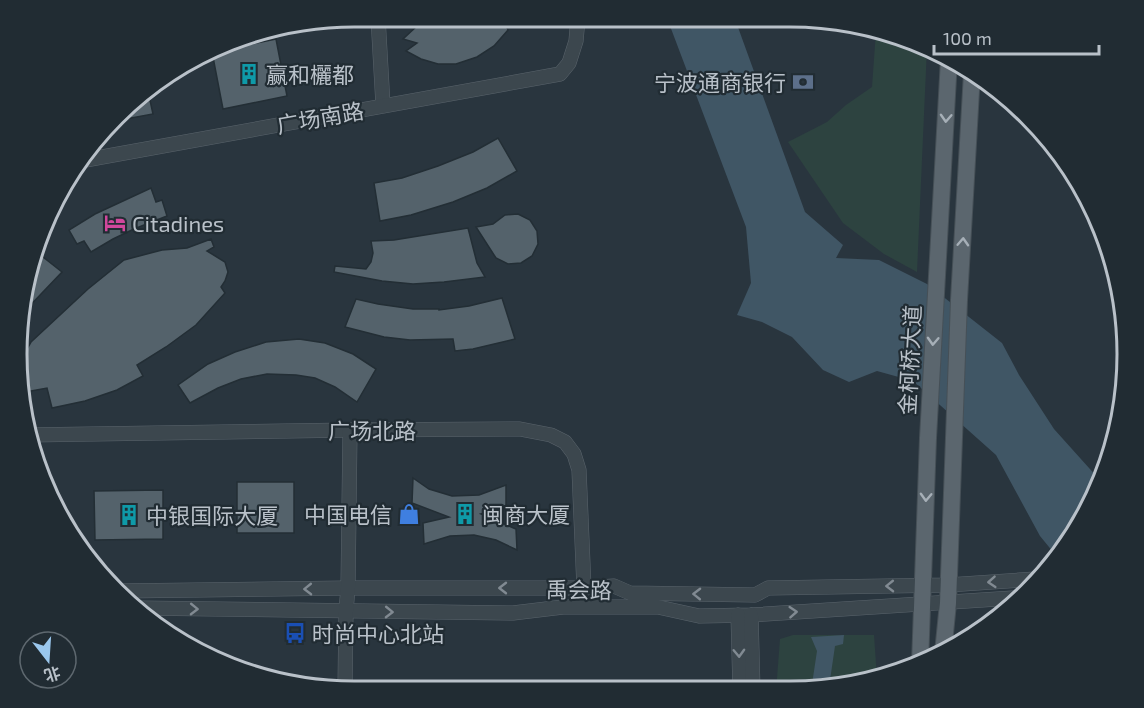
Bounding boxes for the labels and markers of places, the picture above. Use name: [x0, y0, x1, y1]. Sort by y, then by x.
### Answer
place label: 赢和欐都: [266, 61, 354, 87]
building icon: 赢和欐都: [237, 62, 261, 86]
place label: 宁波通商银行: [654, 69, 786, 95]
bank icon: 宁波通商银行: [791, 70, 815, 94]
place label: Citadines: [132, 210, 224, 236]
hotel icon: Citadines: [103, 211, 127, 235]
place label: 中国电信: [304, 501, 392, 527]
place label: 闽商大厦: [482, 501, 570, 527]
place label: 中银国际大厦: [146, 502, 278, 528]
shop icon: 中国电信: [397, 502, 421, 526]
building icon: 闽商大厦: [453, 502, 477, 526]
building icon: 中银国际大厦: [117, 503, 141, 527]
place label: 时尚中心北站: [312, 620, 444, 646]
bus stop icon: 时尚中心北站: [283, 621, 307, 645]

